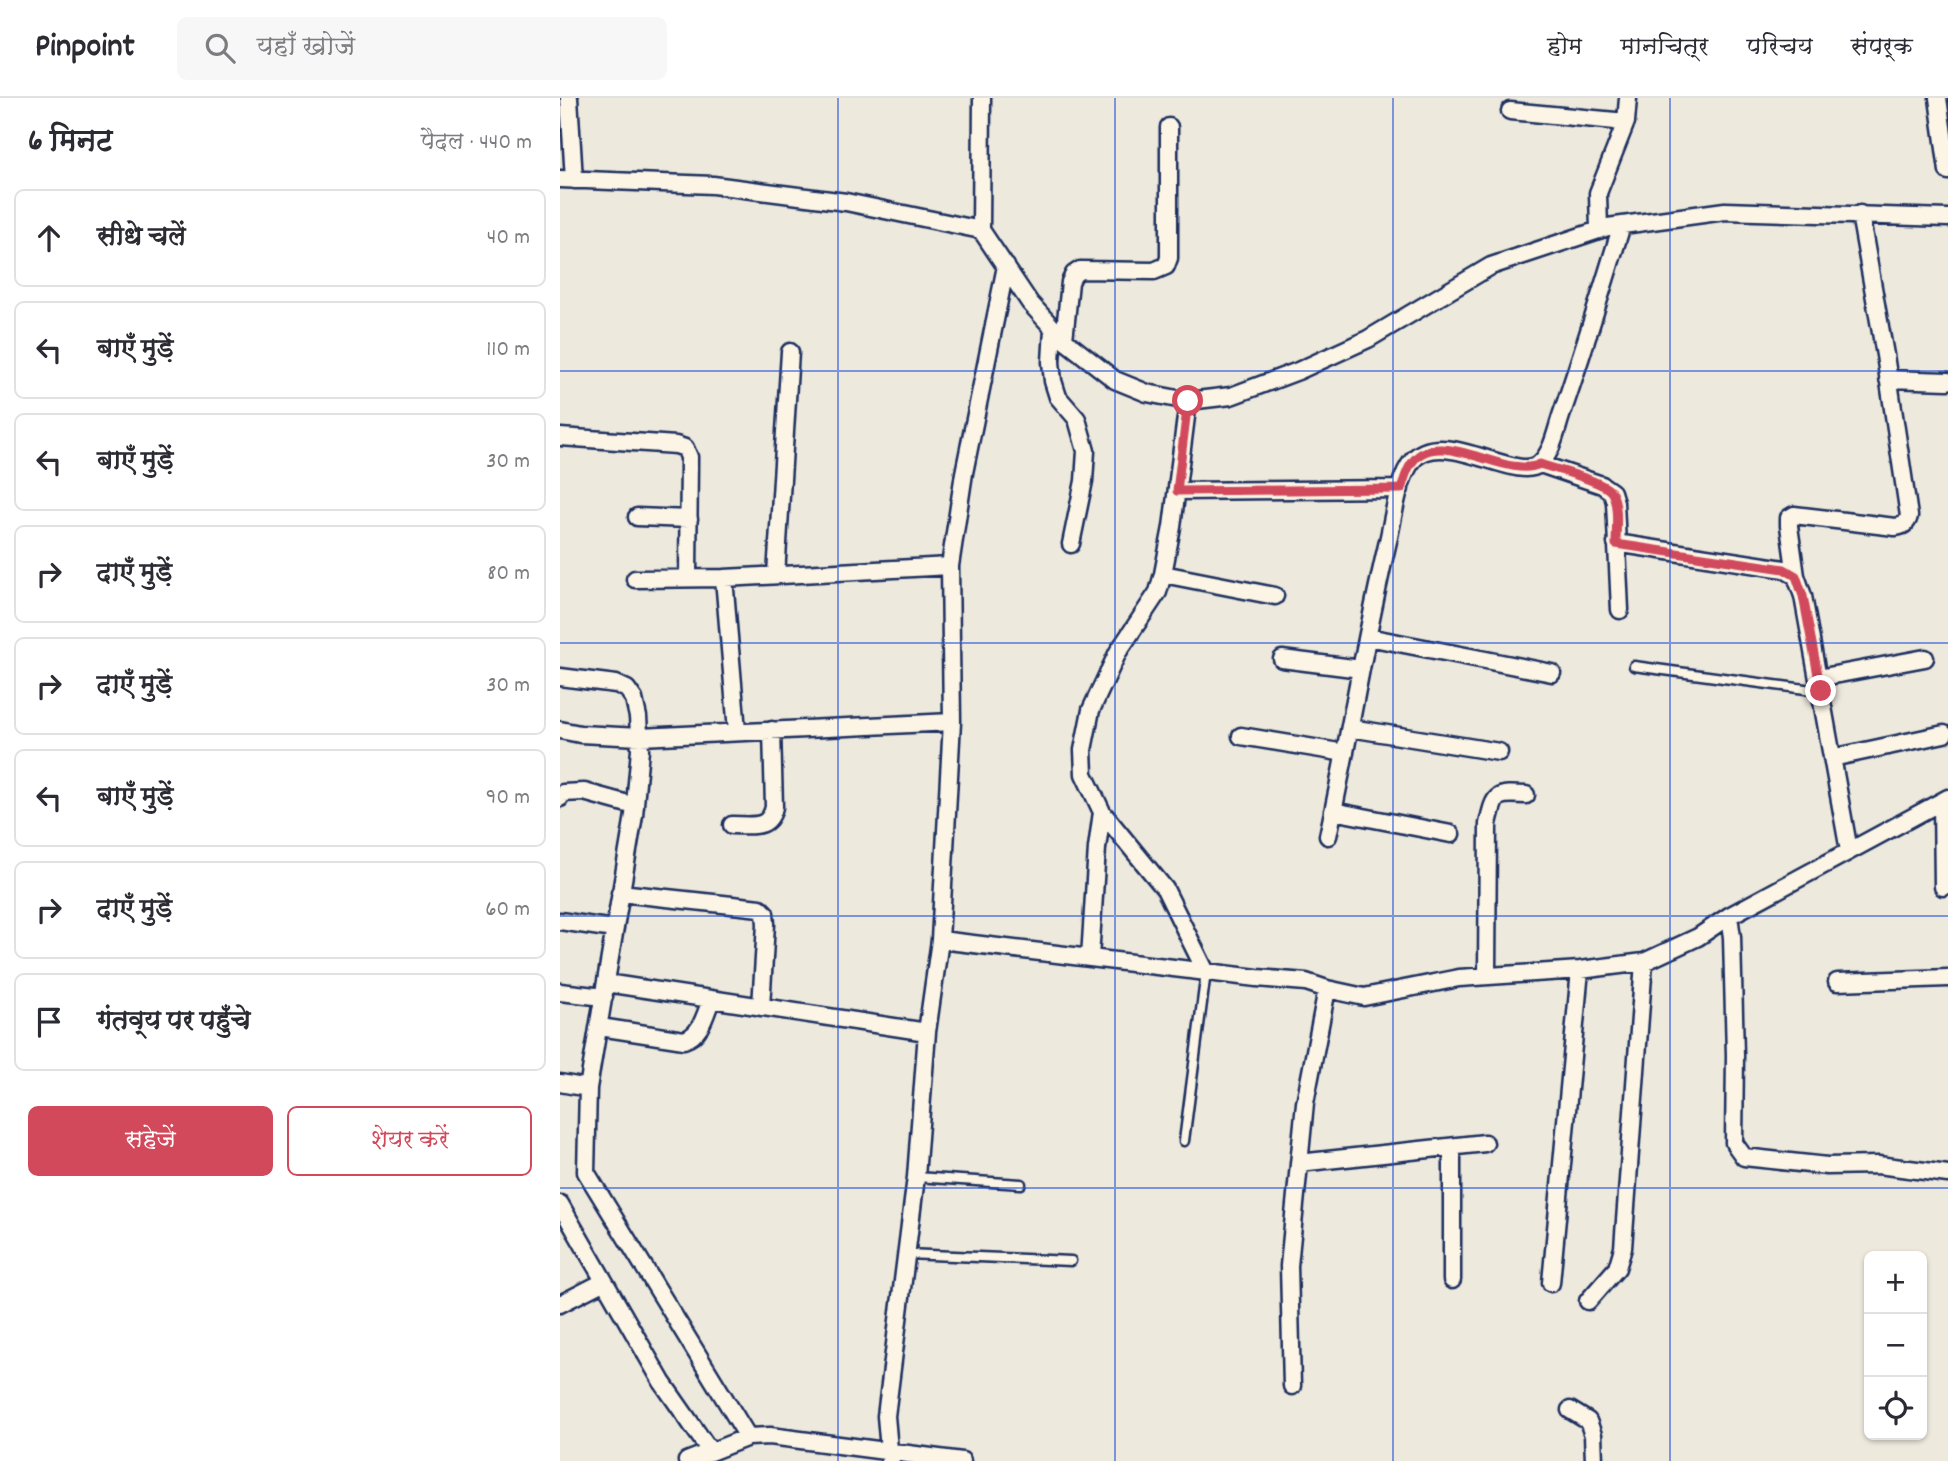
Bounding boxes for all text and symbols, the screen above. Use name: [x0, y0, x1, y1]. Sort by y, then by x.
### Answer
search box: [177, 17, 667, 80]
text: Pinpoint: [35, 25, 135, 72]
icon: search: [201, 29, 239, 67]
text: यहाँ खोजें: [257, 30, 355, 67]
text: होम: [1547, 31, 1582, 65]
text: मानचित्र: [1620, 31, 1709, 65]
text: परिचय: [1747, 31, 1813, 65]
text: संपर्क: [1851, 31, 1913, 65]
text: 6 मिनट: [28, 122, 113, 165]
text: पैदल · 440 m: [421, 127, 532, 160]
icon: ahead: [30, 219, 68, 257]
text: सीधे चलें: [97, 220, 186, 257]
text: 40 m: [487, 222, 530, 255]
icon: left: [30, 331, 68, 369]
text: बाएँ मुड़ें: [97, 332, 174, 369]
text: 110 m: [486, 334, 530, 367]
route start: [1172, 385, 1203, 416]
icon: left: [30, 443, 68, 481]
text: बाएँ मुड़ें: [97, 444, 174, 481]
text: 30 m: [486, 446, 530, 479]
icon: right: [30, 555, 68, 593]
text: दाएँ मुड़ें: [97, 556, 172, 593]
text: 80 m: [487, 558, 530, 591]
icon: right: [30, 667, 68, 705]
text: दाएँ मुड़ें: [97, 668, 172, 705]
text: 30 m: [486, 670, 530, 703]
route end: [1805, 675, 1836, 706]
icon: left: [30, 779, 68, 817]
text: बाएँ मुड़ें: [97, 780, 174, 817]
text: 90 m: [486, 782, 530, 815]
icon: right: [30, 891, 68, 929]
text: दाएँ मुड़ें: [97, 892, 172, 929]
text: 60 m: [485, 894, 530, 927]
icon: arrive: [30, 1003, 68, 1041]
text: गंतव्य पर पहुँचे: [97, 1004, 251, 1041]
button: सहेजें: [28, 1106, 273, 1176]
button: शेयर करें: [287, 1106, 532, 1176]
map controls: [1864, 1251, 1927, 1440]
button: +: [1864, 1251, 1927, 1314]
button: −: [1864, 1314, 1927, 1377]
button: locate: [1864, 1377, 1927, 1440]

